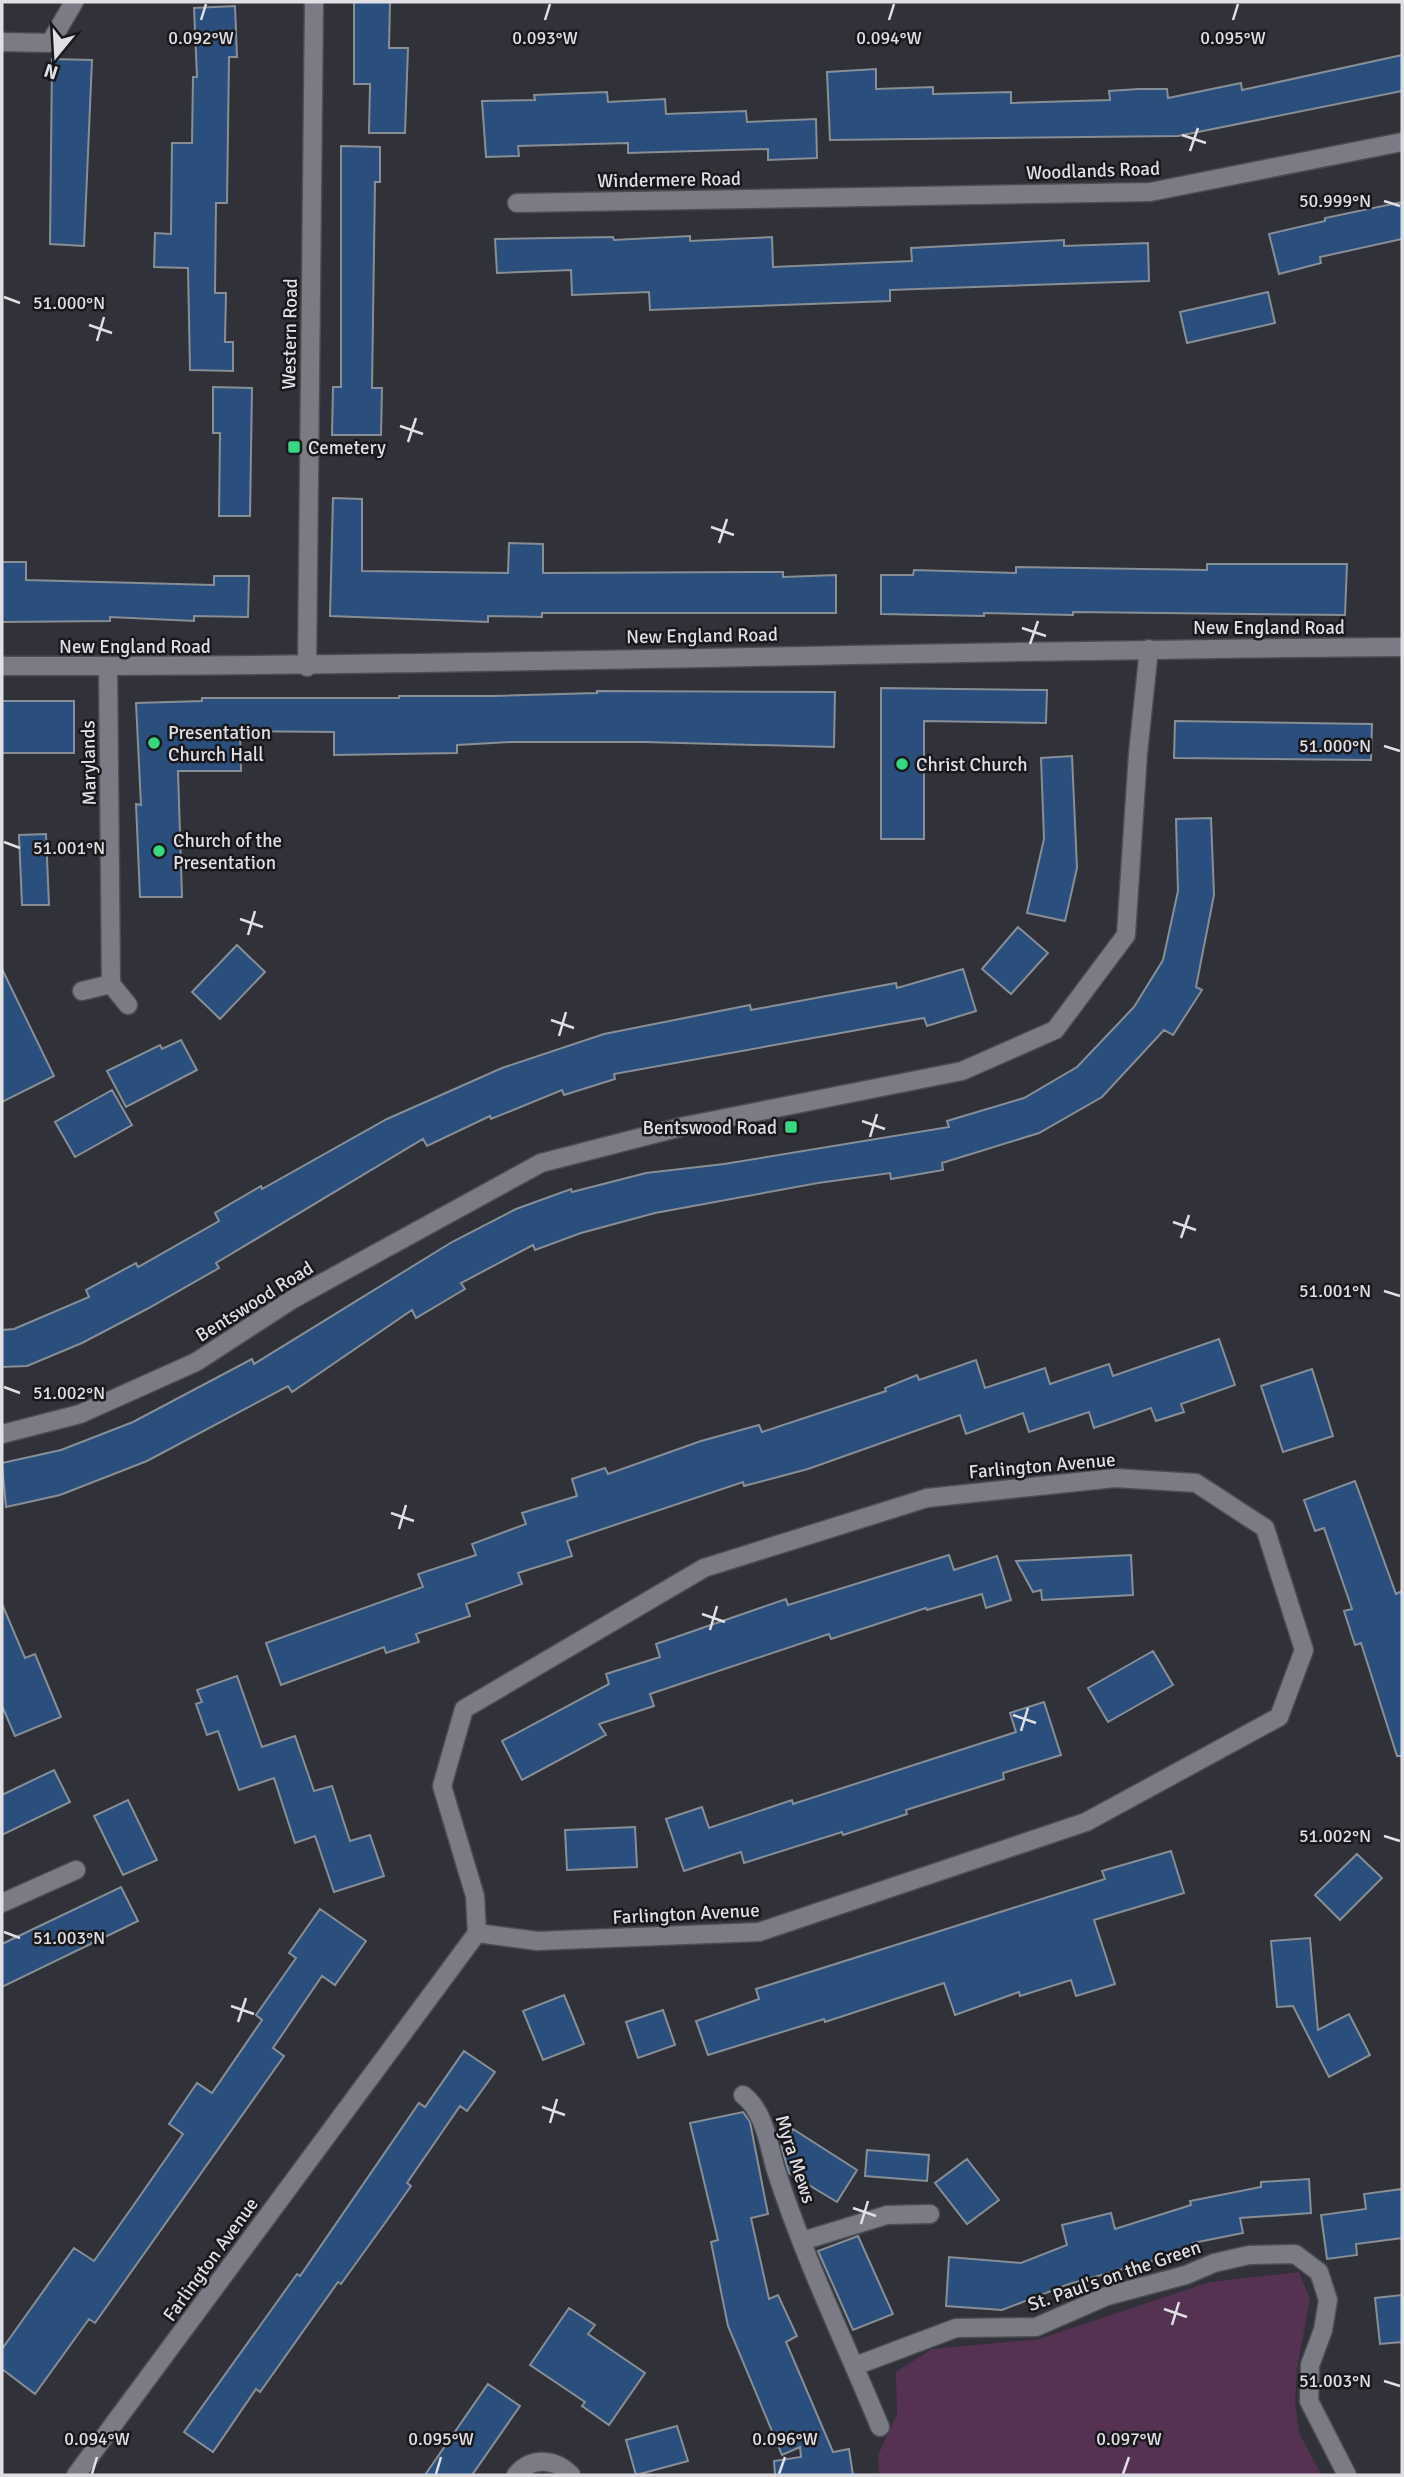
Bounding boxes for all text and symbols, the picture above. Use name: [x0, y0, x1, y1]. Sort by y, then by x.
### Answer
north arrow: [21, 21, 91, 91]
text: 0.092°W: [168, 27, 234, 49]
text: 0.093°W: [512, 27, 578, 49]
text: 0.094°W: [856, 27, 922, 49]
text: 0.095°W: [1200, 27, 1266, 49]
text: N: [41, 58, 61, 85]
street label: Woodlands Road: [1026, 157, 1160, 185]
street label: Windermere Road: [597, 167, 741, 193]
text: 50.999°N: [1299, 190, 1371, 212]
street label: Western Road: [277, 278, 303, 390]
text: 51.000°N: [33, 292, 105, 314]
place label: Cemetery: [308, 436, 386, 460]
marker: Cemetery: [286, 439, 302, 455]
street label: New England Road: [1193, 616, 1345, 640]
street label: New England Road: [626, 623, 778, 649]
street label: New England Road: [59, 635, 211, 659]
street label: Marylands: [76, 720, 102, 806]
place label: Presentation Church Hall: [168, 721, 271, 767]
marker: Presentation Church Hall: [146, 735, 162, 751]
text: 51.000°N: [1299, 735, 1371, 757]
place label: Christ Church: [916, 753, 1028, 777]
marker: Christ Church: [894, 756, 910, 772]
place label: Church of the Presentation: [173, 829, 282, 875]
text: 51.001°N: [33, 837, 105, 859]
marker: Church of the Presentation: [151, 843, 167, 859]
place label: Bentswood Road: [643, 1116, 777, 1140]
marker: Bentswood Road: [783, 1119, 799, 1135]
street label: Bentswood Road: [191, 1256, 318, 1348]
text: 51.001°N: [1299, 1280, 1371, 1302]
text: 51.002°N: [33, 1382, 105, 1404]
street label: Farlington Avenue: [968, 1448, 1116, 1484]
text: 51.002°N: [1299, 1825, 1371, 1847]
street label: Farlington Avenue: [612, 1898, 760, 1930]
text: 51.003°N: [33, 1927, 105, 1949]
street label: Myra Mews: [769, 2112, 821, 2207]
street label: Farlington Avenue: [158, 2193, 264, 2326]
street label: St. Paul's on the Green: [1025, 2235, 1204, 2317]
text: 51.003°N: [1299, 2370, 1371, 2392]
text: 0.094°W: [64, 2428, 130, 2450]
text: 0.095°W: [408, 2428, 474, 2450]
text: 0.096°W: [752, 2428, 818, 2450]
text: 0.097°W: [1096, 2428, 1162, 2450]

